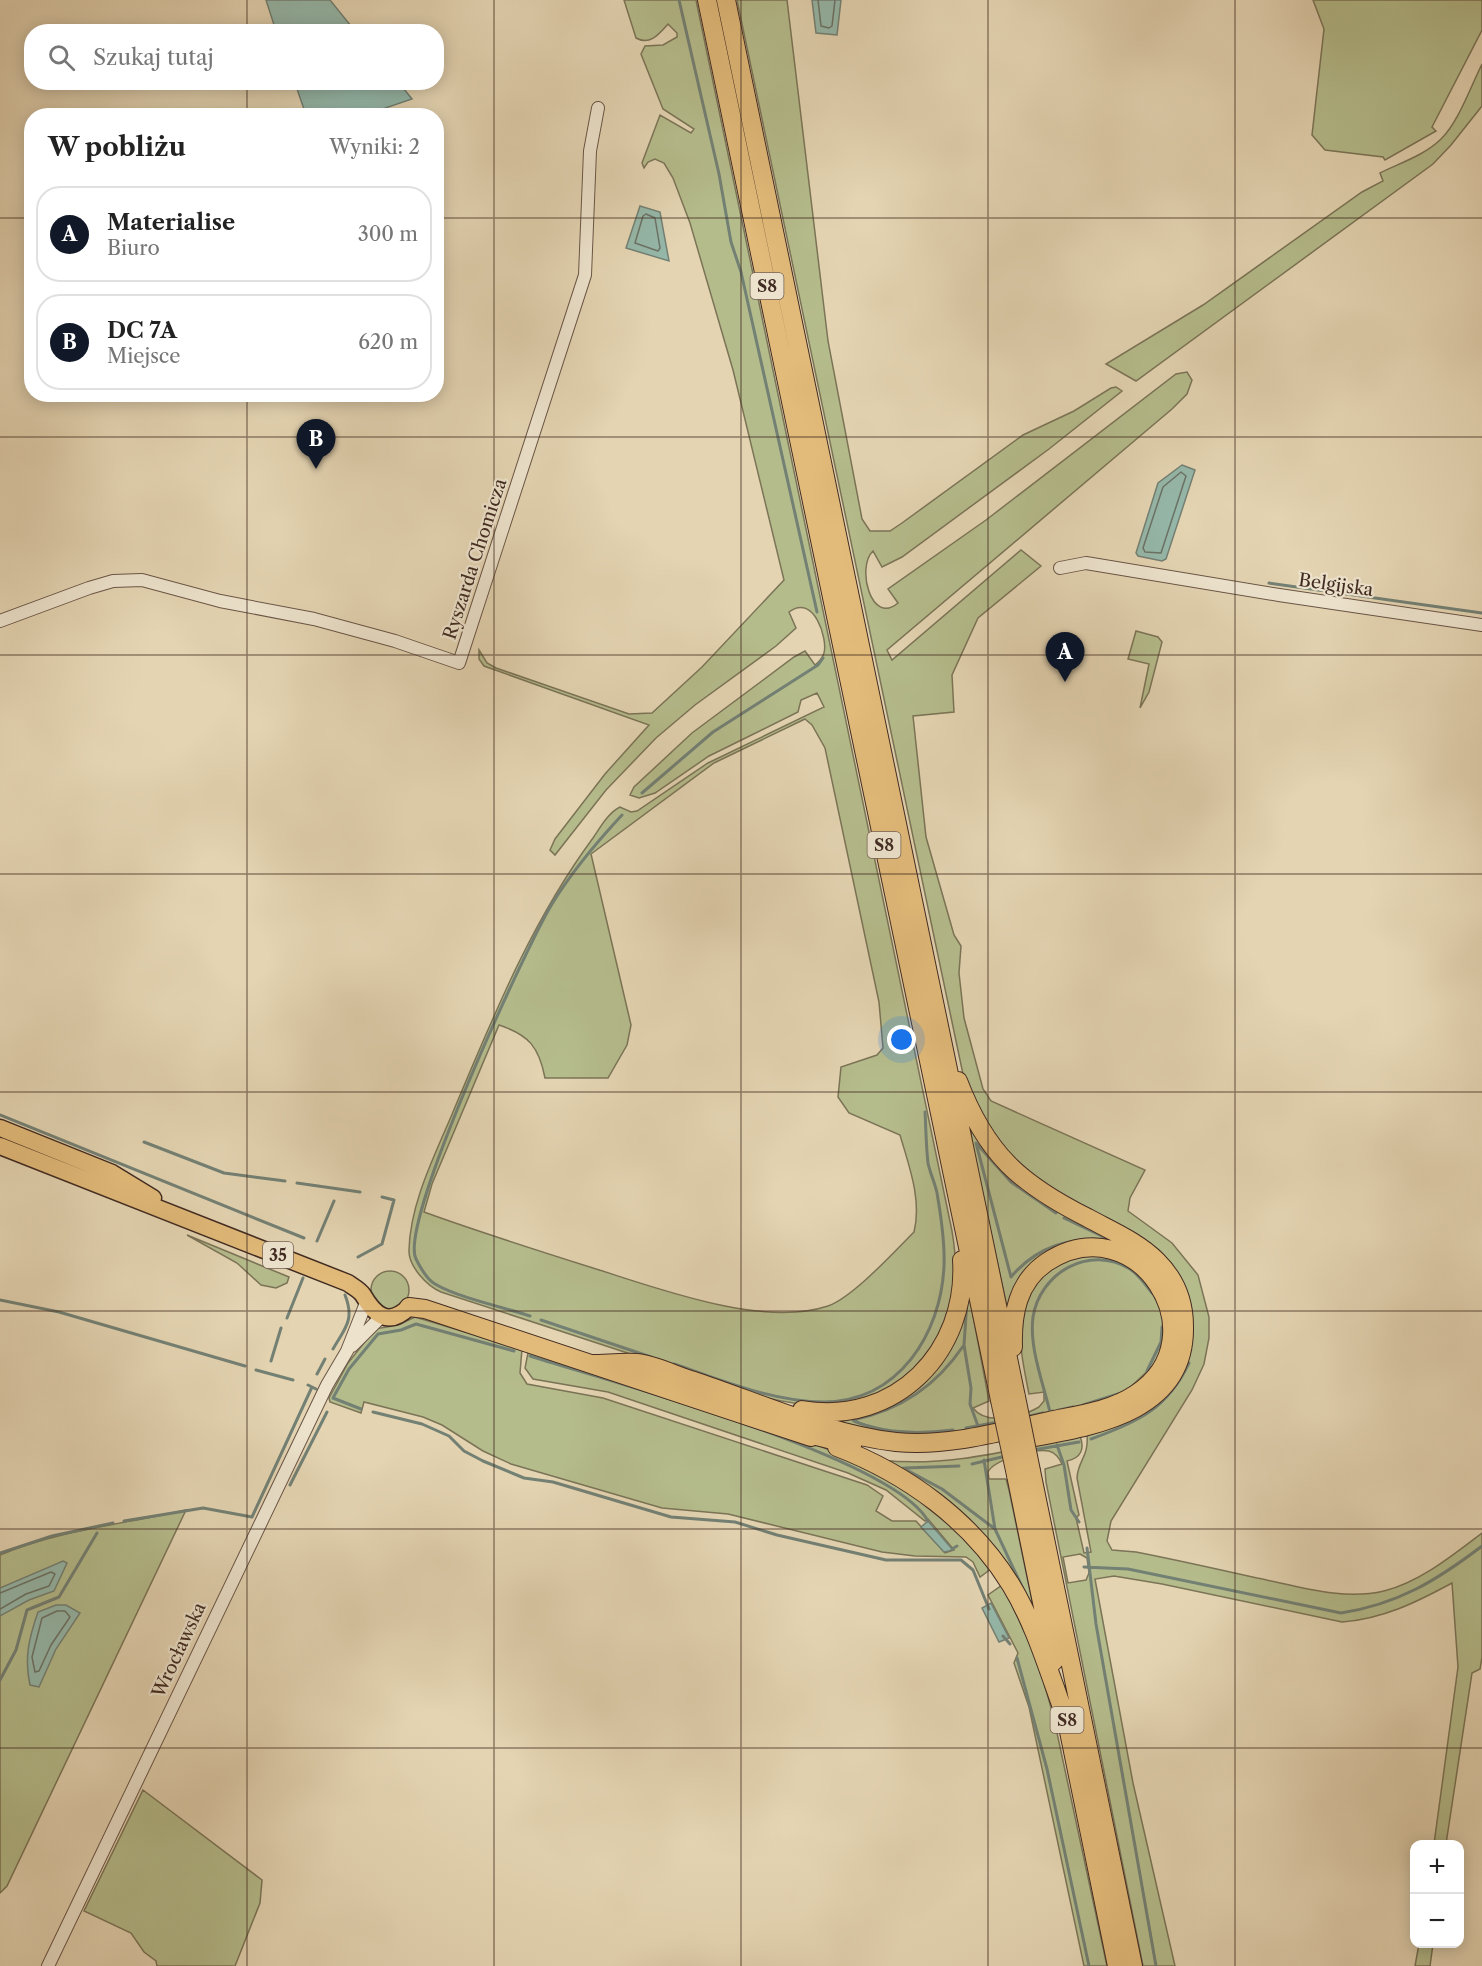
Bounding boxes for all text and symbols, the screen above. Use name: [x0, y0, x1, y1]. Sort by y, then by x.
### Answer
search box: [24, 24, 444, 90]
icon: search: [45, 41, 78, 74]
text: Szukaj tutaj: [93, 44, 214, 71]
text: W pobliżu: [48, 131, 186, 163]
text: Wyniki: 2: [329, 135, 420, 159]
text: Materialise: [107, 209, 235, 236]
text: A: [62, 222, 77, 246]
text: 300 m: [358, 222, 418, 246]
text: Biuro: [107, 236, 160, 260]
road number: S8: [750, 273, 783, 299]
text: DC 7A: [107, 317, 177, 344]
text: B: [62, 330, 77, 354]
text: 620 m: [358, 330, 418, 354]
text: Miejsce: [107, 344, 181, 368]
pin: B: [296, 420, 336, 469]
street label: Ryszarda Chomicza: [439, 475, 512, 642]
street label: Belgijska: [1297, 569, 1375, 601]
pin: A: [1046, 632, 1084, 682]
road number: S8: [868, 832, 900, 858]
your location: [887, 1025, 916, 1054]
road number: 35: [263, 1242, 293, 1268]
street label: Wrocławska: [147, 1598, 211, 1702]
road number: S8: [1050, 1707, 1084, 1733]
map controls: [1410, 1840, 1464, 1948]
button: +: [1410, 1840, 1464, 1894]
button: −: [1410, 1894, 1464, 1948]

